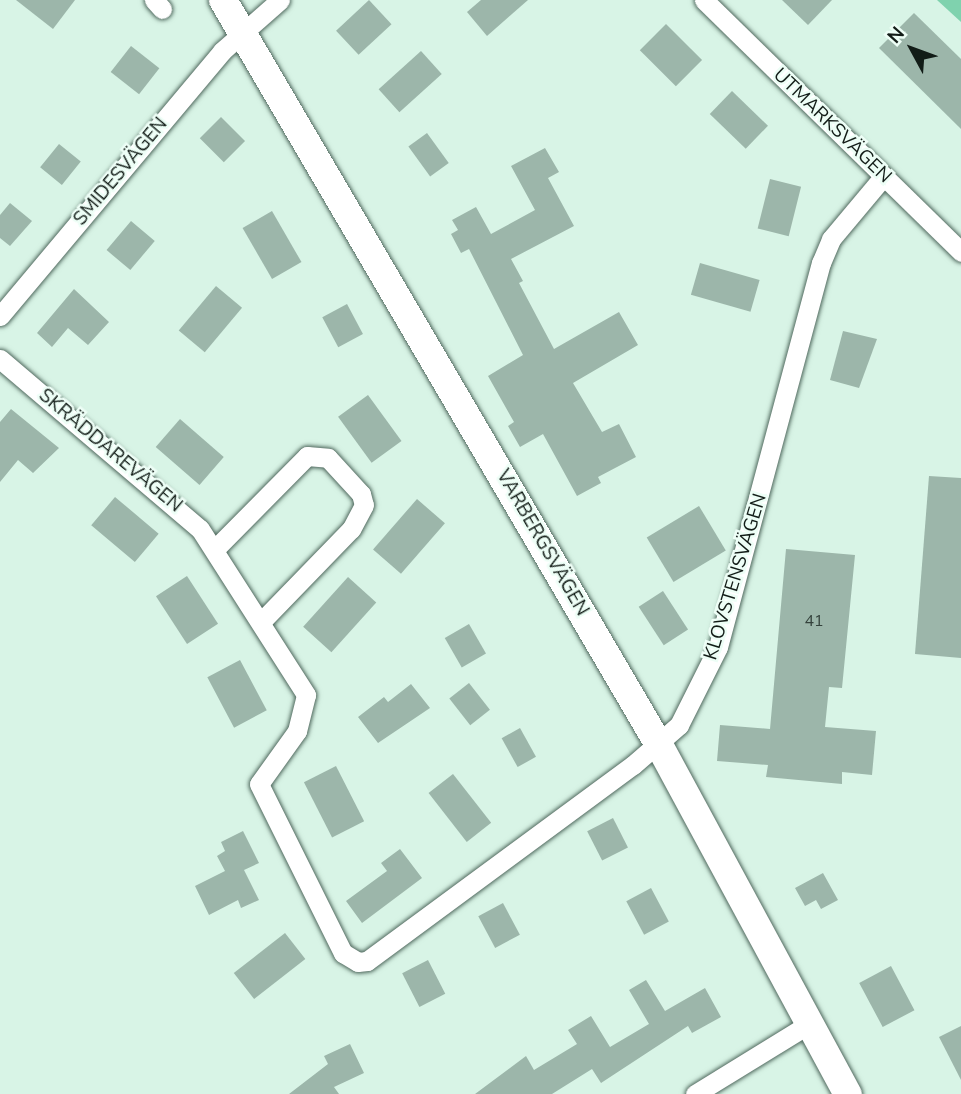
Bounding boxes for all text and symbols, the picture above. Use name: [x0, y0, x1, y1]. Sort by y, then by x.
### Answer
north arrow: [877, 14, 947, 84]
text: N: [882, 21, 911, 49]
street label: UTMARKSVÄGEN: [768, 64, 896, 188]
street label: SMIDESVÄGEN: [69, 113, 173, 231]
street label: SKRÄDDAREVÄGEN: [34, 384, 186, 518]
street label: VARBERGSVÄGEN: [491, 466, 593, 620]
street label: KLOVSTENSVÄGEN: [700, 491, 772, 663]
house number: 41: [804, 611, 824, 631]

